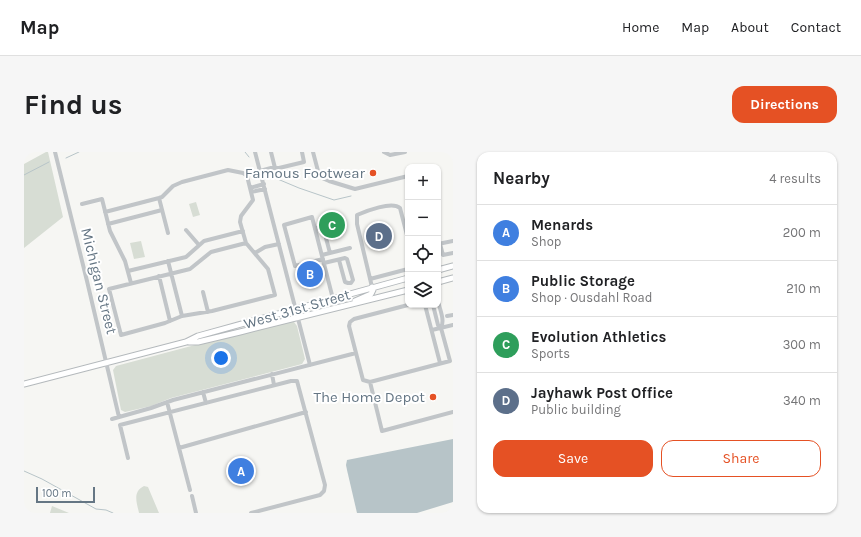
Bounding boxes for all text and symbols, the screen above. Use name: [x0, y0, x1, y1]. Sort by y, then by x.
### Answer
text: Map: [20, 17, 59, 39]
text: Home: [622, 19, 659, 36]
text: Map: [681, 19, 709, 36]
text: About: [731, 19, 769, 36]
text: Contact: [791, 19, 841, 36]
button: Directions: [732, 86, 837, 123]
text: Find us: [24, 88, 123, 121]
place label: Famous Footwear: [245, 164, 366, 182]
map controls: [405, 164, 441, 308]
button: +: [405, 164, 441, 200]
marker: Famous Footwear: [368, 168, 378, 178]
text: Nearby: [493, 168, 550, 188]
text: 4 results: [769, 171, 821, 186]
button: −: [405, 200, 441, 236]
pin: C: [319, 210, 345, 240]
text: Menards: [531, 216, 593, 234]
pin: D: [366, 221, 392, 251]
text: A: [502, 225, 510, 240]
text: 200 m: [783, 225, 821, 240]
street label: Michigan Street: [77, 226, 121, 336]
text: Shop: [531, 234, 561, 249]
button: locate: [405, 236, 441, 272]
pin: B: [297, 259, 323, 289]
button: layers: [405, 272, 441, 308]
text: Public Storage: [531, 272, 635, 290]
text: B: [502, 281, 510, 296]
text: 210 m: [786, 281, 821, 296]
street label: West 31st Street: [242, 285, 353, 333]
text: Shop · Ousdahl Road: [531, 290, 652, 305]
text: Evolution Athletics: [531, 328, 666, 346]
text: C: [502, 337, 510, 352]
text: 300 m: [783, 337, 821, 352]
text: Sports: [531, 346, 570, 361]
your location: [211, 348, 231, 368]
text: Jayhawk Post Office: [531, 384, 673, 402]
place label: The Home Depot: [313, 388, 425, 406]
marker: The Home Depot: [428, 392, 438, 402]
text: D: [502, 393, 510, 408]
text: 340 m: [783, 393, 821, 408]
text: Public building: [531, 402, 621, 417]
button: Save: [493, 440, 653, 477]
button: Share: [661, 440, 821, 477]
pin: A: [228, 456, 254, 486]
scale bar: [36, 485, 95, 504]
text: 100 m: [42, 487, 72, 500]

